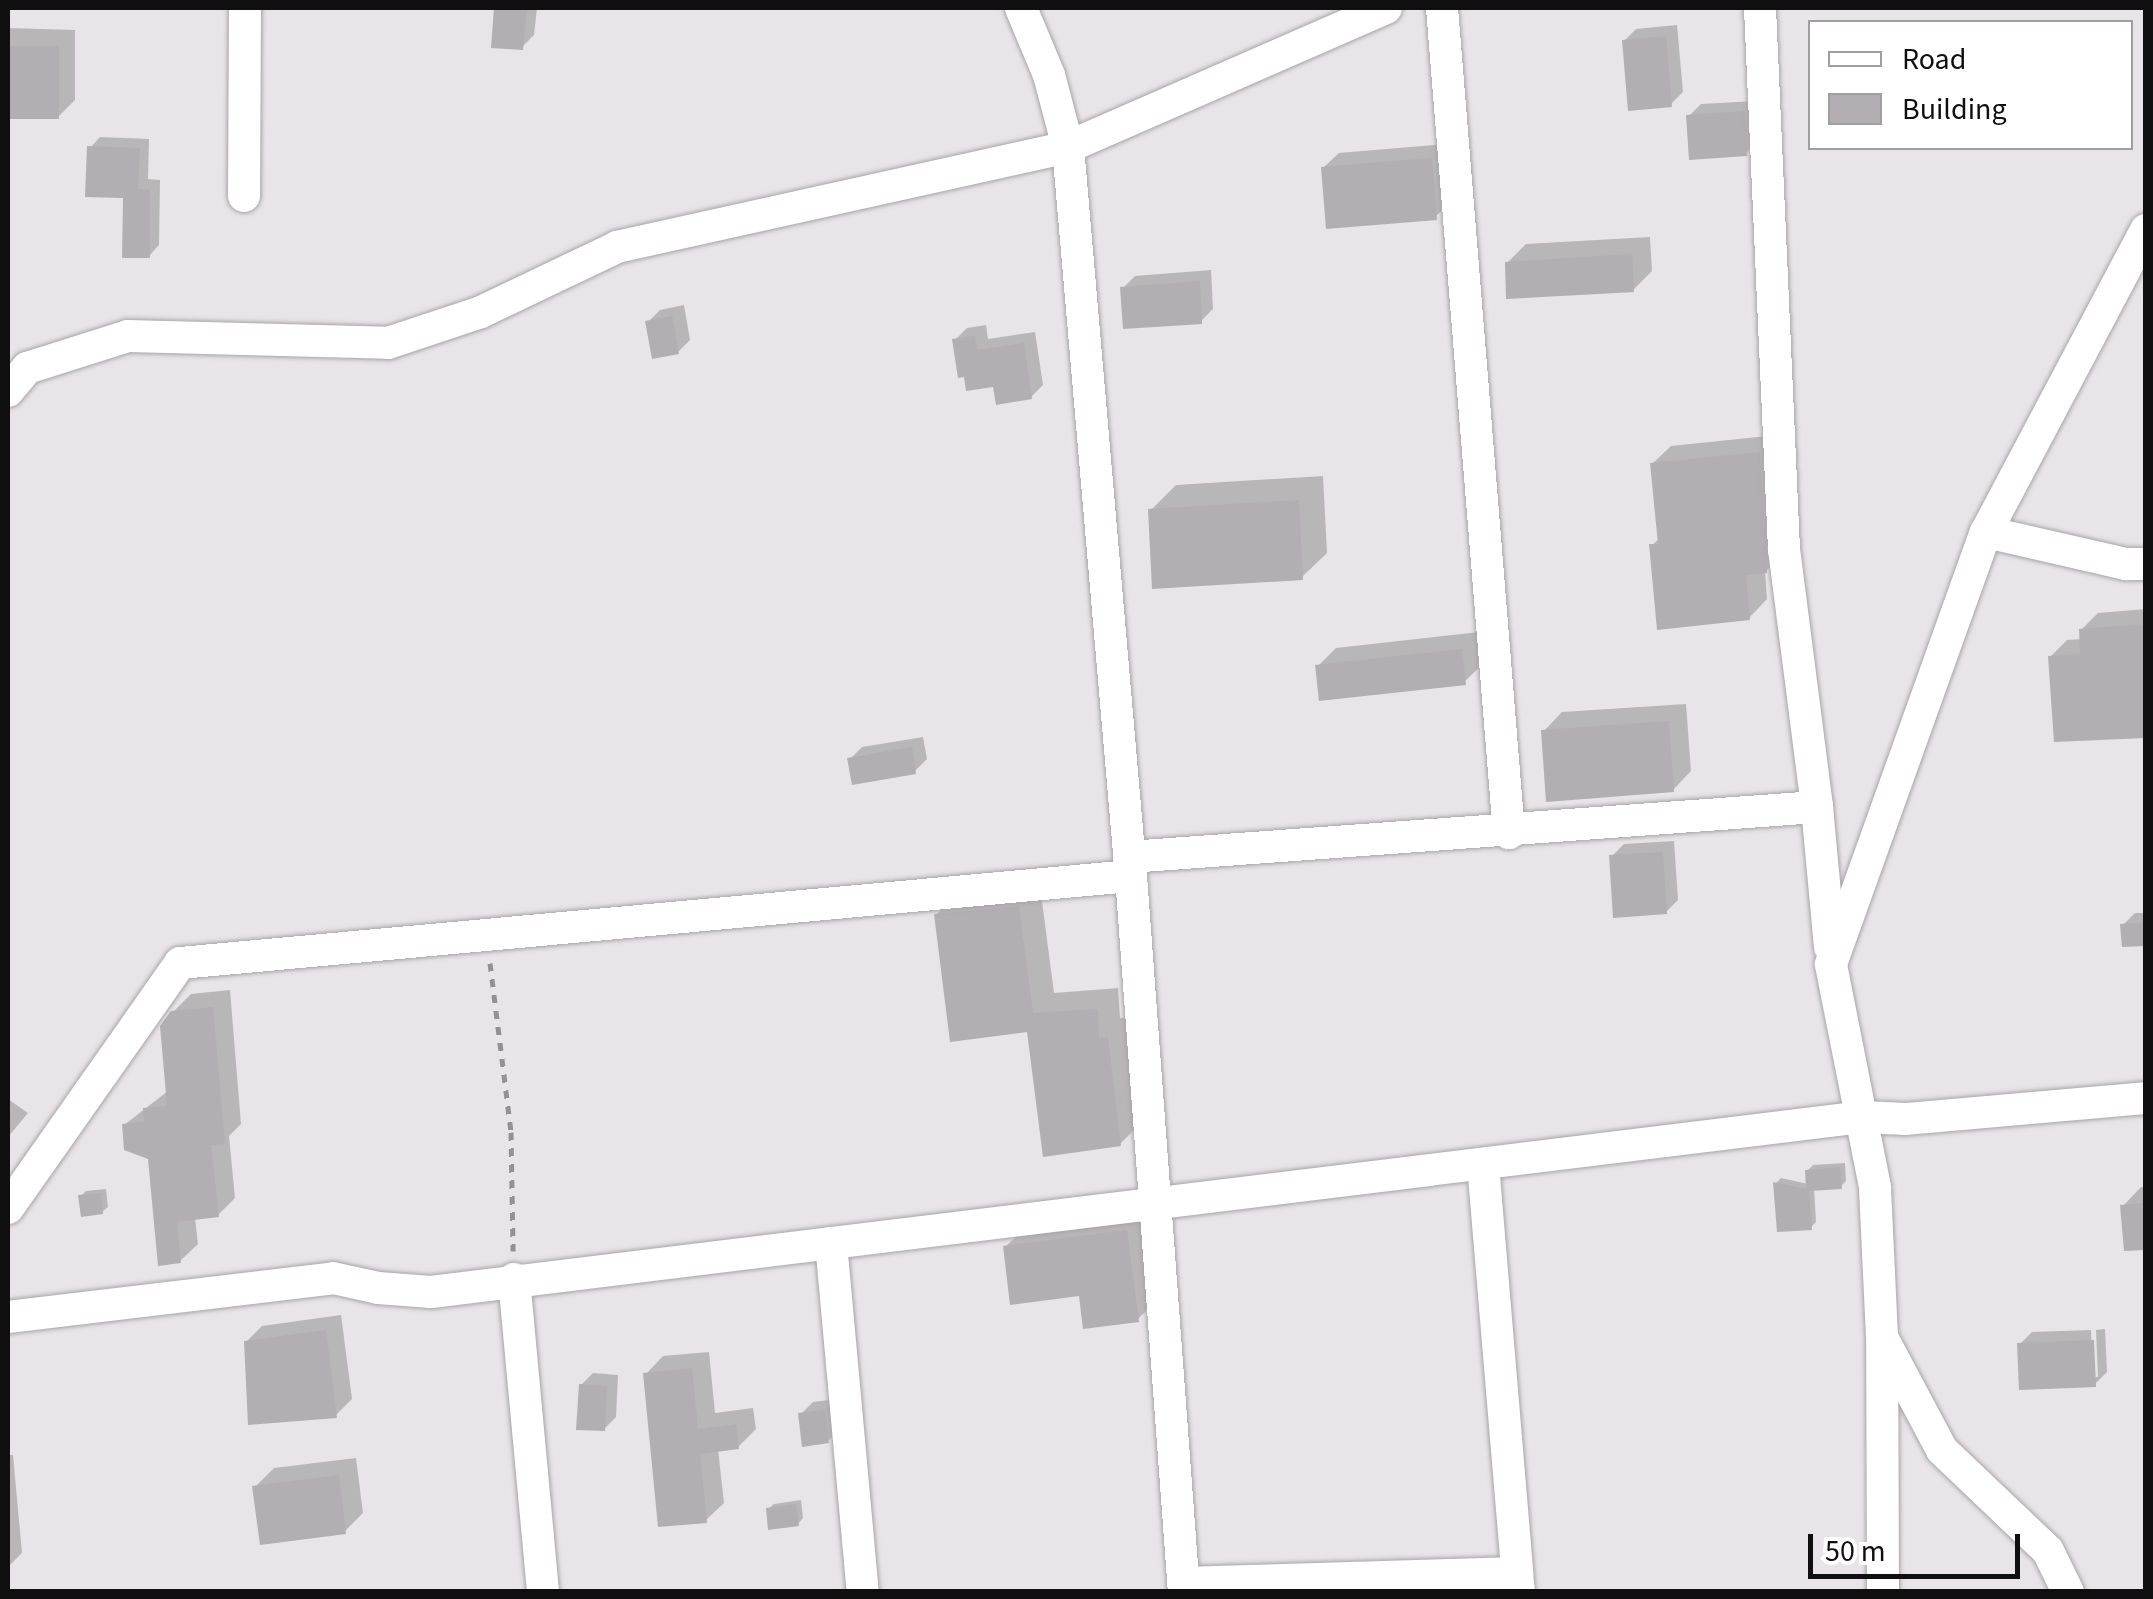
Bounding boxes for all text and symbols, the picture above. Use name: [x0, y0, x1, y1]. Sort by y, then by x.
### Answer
legend: [1808, 20, 2133, 150]
text: Road: [1902, 38, 1966, 81]
text: Building: [1902, 88, 2007, 131]
scale bar: [1813, 1514, 2026, 1576]
text: 50 m: [1825, 1530, 1886, 1573]

